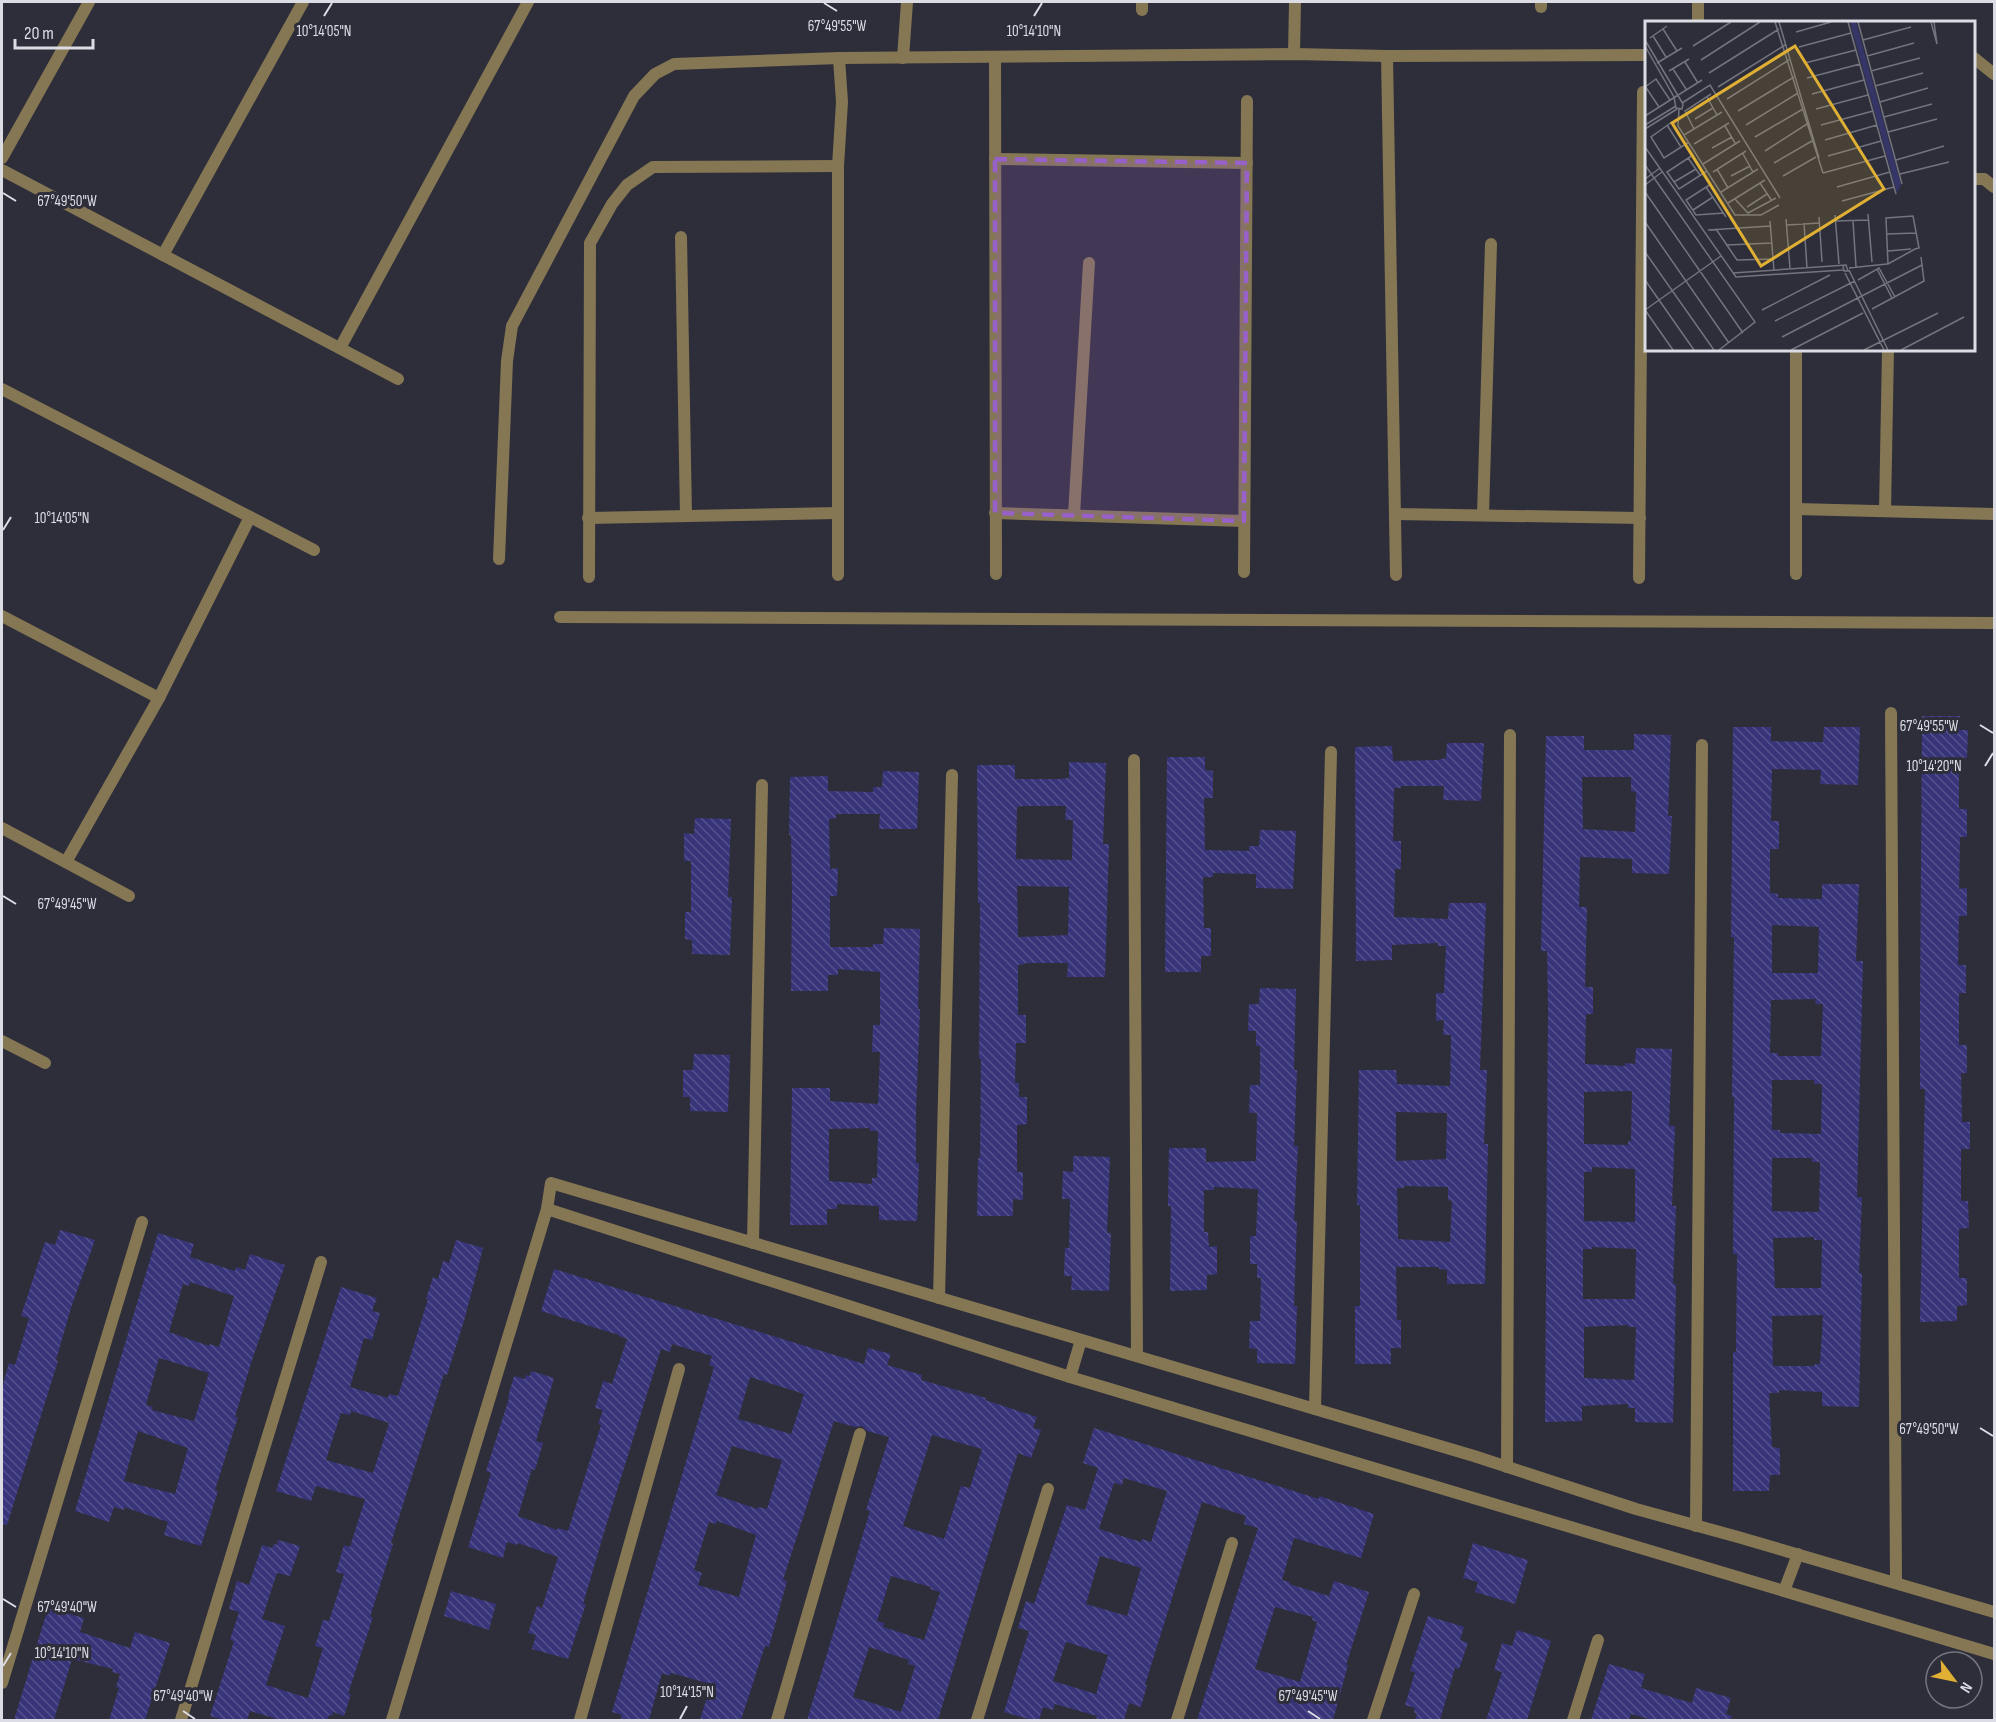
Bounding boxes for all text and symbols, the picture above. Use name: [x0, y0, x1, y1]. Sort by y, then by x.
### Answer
scale bar: [15, 12, 93, 50]
text: 67°49'55"W: [808, 17, 867, 36]
inset map: [1645, 21, 1975, 351]
text: 10°14'05"N: [296, 22, 352, 41]
text: 10°14'10"N: [1007, 22, 1061, 41]
text: 20 m: [24, 23, 54, 44]
text: 67°49'50"W: [37, 192, 97, 211]
text: 10°14'05"N: [34, 509, 90, 528]
text: 67°49'55"W: [1900, 717, 1959, 736]
text: 10°14'20"N: [1906, 757, 1962, 776]
text: 67°49'45"W: [37, 895, 97, 914]
text: 67°49'50"W: [1899, 1420, 1959, 1439]
text: 67°49'40"W: [37, 1598, 97, 1617]
text: 10°14'10"N: [35, 1644, 89, 1663]
north arrow: [1924, 1650, 1984, 1710]
text: N: [1955, 1678, 1976, 1696]
text: 10°14'15"N: [660, 1683, 714, 1702]
text: 67°49'40"W: [153, 1687, 213, 1706]
text: 67°49'45"W: [1278, 1687, 1338, 1706]

